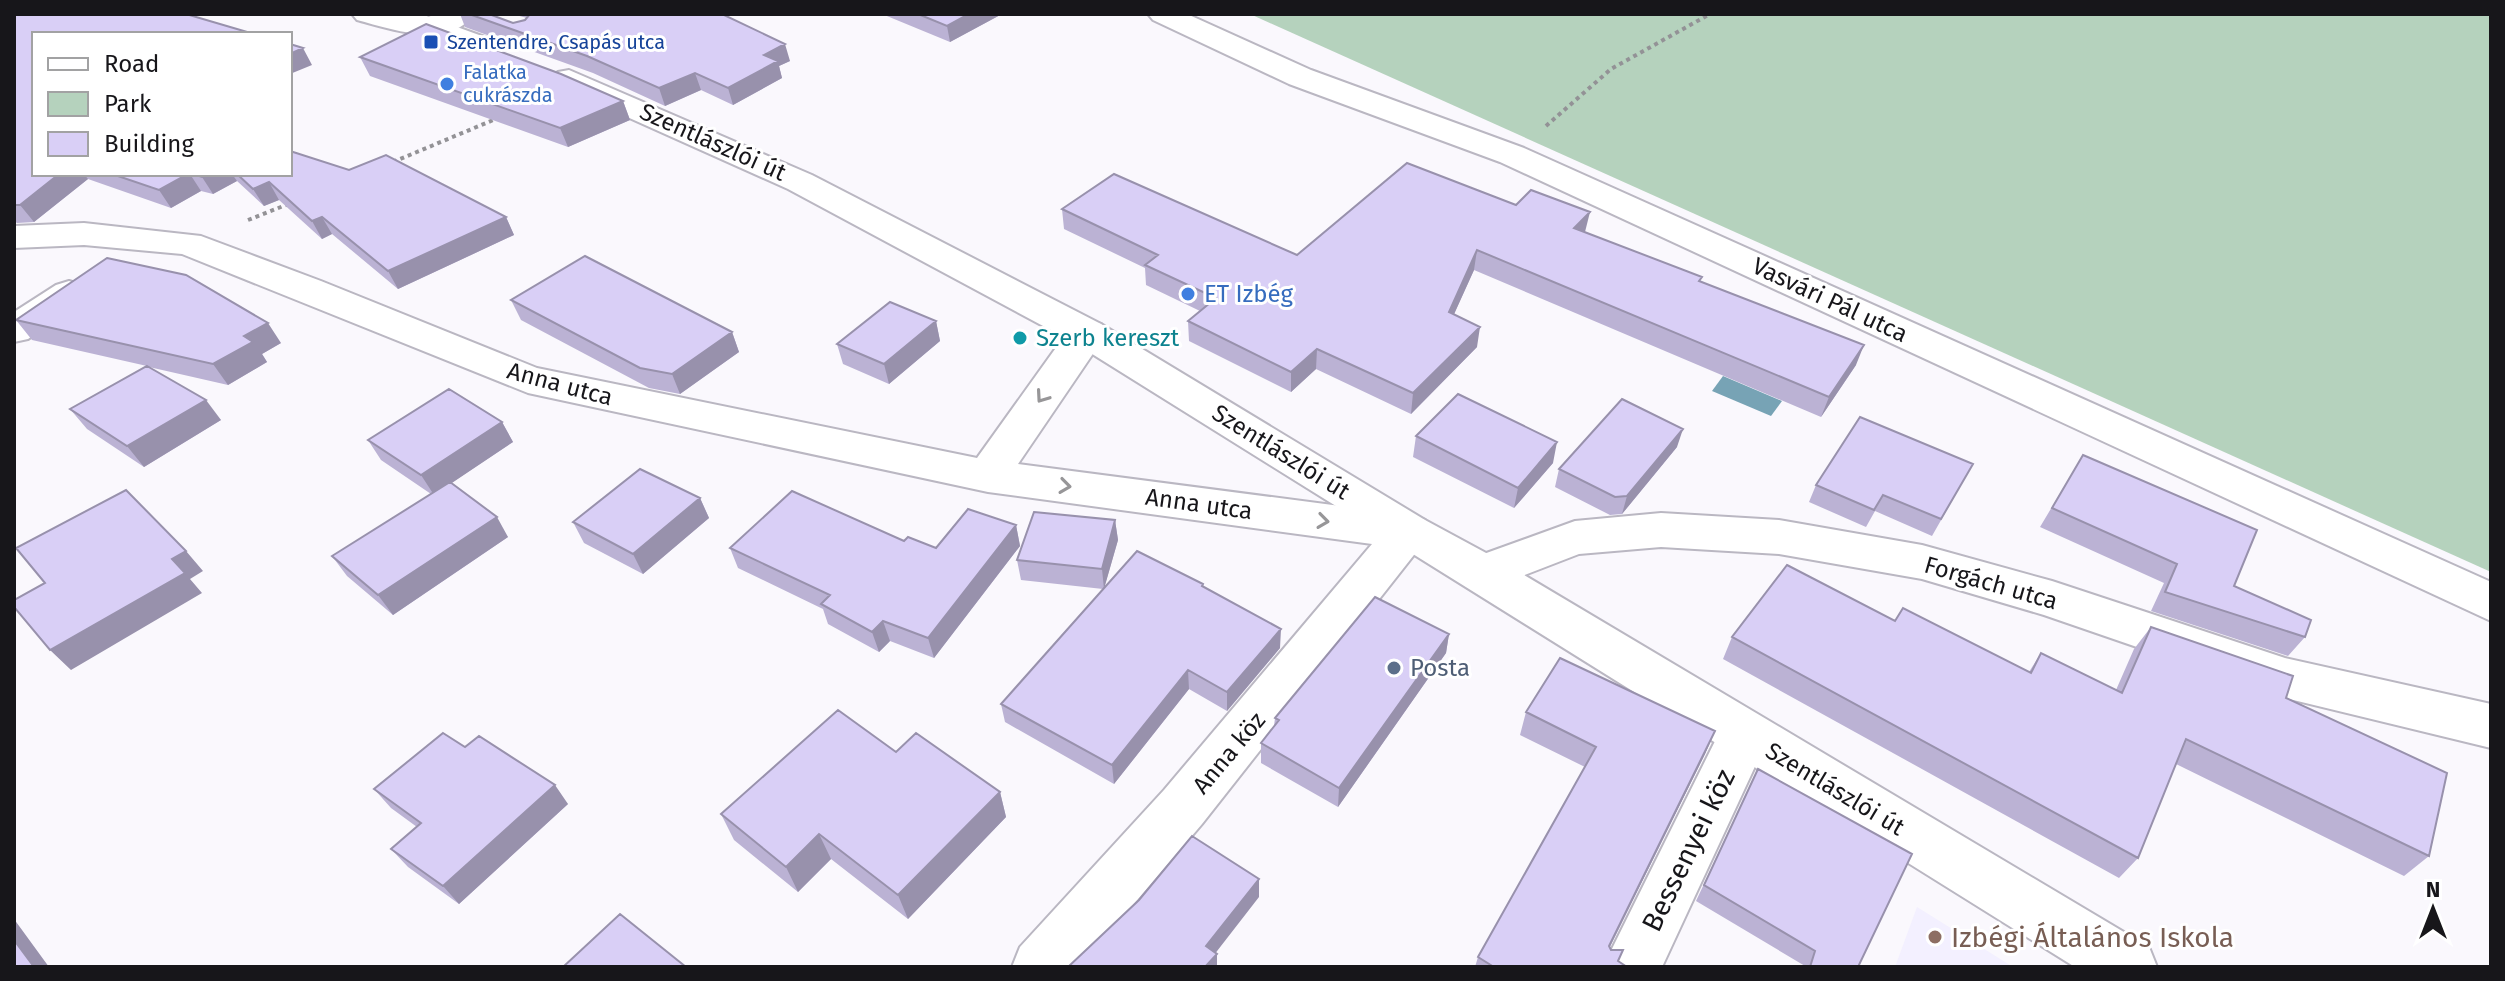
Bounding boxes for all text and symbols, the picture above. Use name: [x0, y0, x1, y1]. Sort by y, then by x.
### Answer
place label: Szentendre, Csapás utca: [447, 30, 665, 54]
legend: [32, 32, 292, 176]
marker: Szentendre, Csapás utca: [422, 33, 440, 51]
text: Road: [104, 50, 159, 78]
place label: Falatka cukrászda: [463, 60, 553, 107]
marker: Falatka cukrászda: [438, 75, 456, 93]
text: Park: [104, 90, 152, 118]
street label: Szentlászlói út: [636, 97, 791, 187]
text: Building: [104, 130, 194, 158]
street label: Vasvári Pál utca: [1748, 252, 1912, 348]
place label: ET Izbég: [1204, 280, 1294, 308]
marker: ET Izbég: [1179, 285, 1197, 303]
place label: Szerb kereszt: [1036, 324, 1180, 352]
marker: Szerb kereszt: [1011, 329, 1029, 347]
street label: Anna utca: [504, 357, 616, 411]
one-way arrow: [1037, 388, 1052, 402]
street label: Szentlászlói út: [1207, 399, 1355, 506]
one-way arrow: [1058, 477, 1072, 494]
street label: Anna utca: [1144, 483, 1254, 525]
one-way arrow: [1316, 512, 1330, 529]
street label: Forgách utca: [1921, 551, 2061, 615]
place label: Posta: [1410, 654, 1470, 682]
marker: Posta: [1385, 659, 1403, 677]
street label: Anna köz: [1187, 707, 1271, 799]
street label: Szentlászlói út: [1761, 737, 1910, 842]
street label: Bessenyei köz: [1635, 764, 1742, 937]
north arrow: [2393, 869, 2473, 949]
text: N: [2426, 876, 2440, 903]
place label: Izbégi Általános Iskola: [1951, 921, 2234, 954]
marker: Izbégi Általános Iskola: [1926, 928, 1944, 946]

